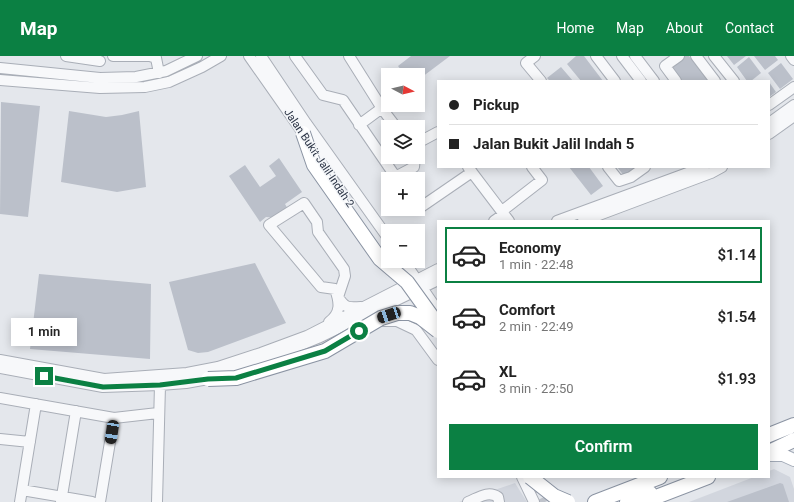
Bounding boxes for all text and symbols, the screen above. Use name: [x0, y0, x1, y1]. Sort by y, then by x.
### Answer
text: Map: [20, 17, 58, 40]
text: Home: [556, 20, 594, 36]
text: Map: [616, 20, 644, 36]
text: About: [666, 20, 703, 36]
text: Contact: [725, 20, 774, 36]
north arrow: [381, 68, 425, 112]
map controls: [381, 68, 425, 268]
text: Pickup: [473, 96, 519, 114]
street label: Jalan Bukit Jalil Indah 2: [281, 106, 357, 210]
button: layers: [381, 120, 425, 164]
text: Jalan Bukit Jalil Indah 5: [473, 135, 634, 153]
button: +: [381, 172, 425, 216]
button: −: [381, 224, 425, 268]
icon: car: [451, 237, 487, 273]
text: Economy: [499, 239, 561, 257]
text: $1.14: [717, 246, 756, 264]
text: 1 min · 22:48: [499, 257, 574, 272]
icon: car: [451, 299, 487, 335]
text: Comfort: [499, 301, 555, 319]
car: [376, 306, 402, 324]
text: $1.54: [717, 308, 756, 326]
callout: 1 min: [11, 318, 77, 346]
text: 2 min · 22:49: [499, 319, 574, 334]
route start: [350, 322, 368, 340]
text: 1 min: [28, 324, 60, 339]
icon: car: [451, 361, 487, 397]
text: XL: [499, 363, 517, 381]
route end: [35, 367, 53, 385]
text: $1.93: [717, 370, 756, 388]
text: 3 min · 22:50: [499, 381, 574, 396]
car: [104, 419, 120, 445]
button: Confirm: [449, 424, 758, 470]

